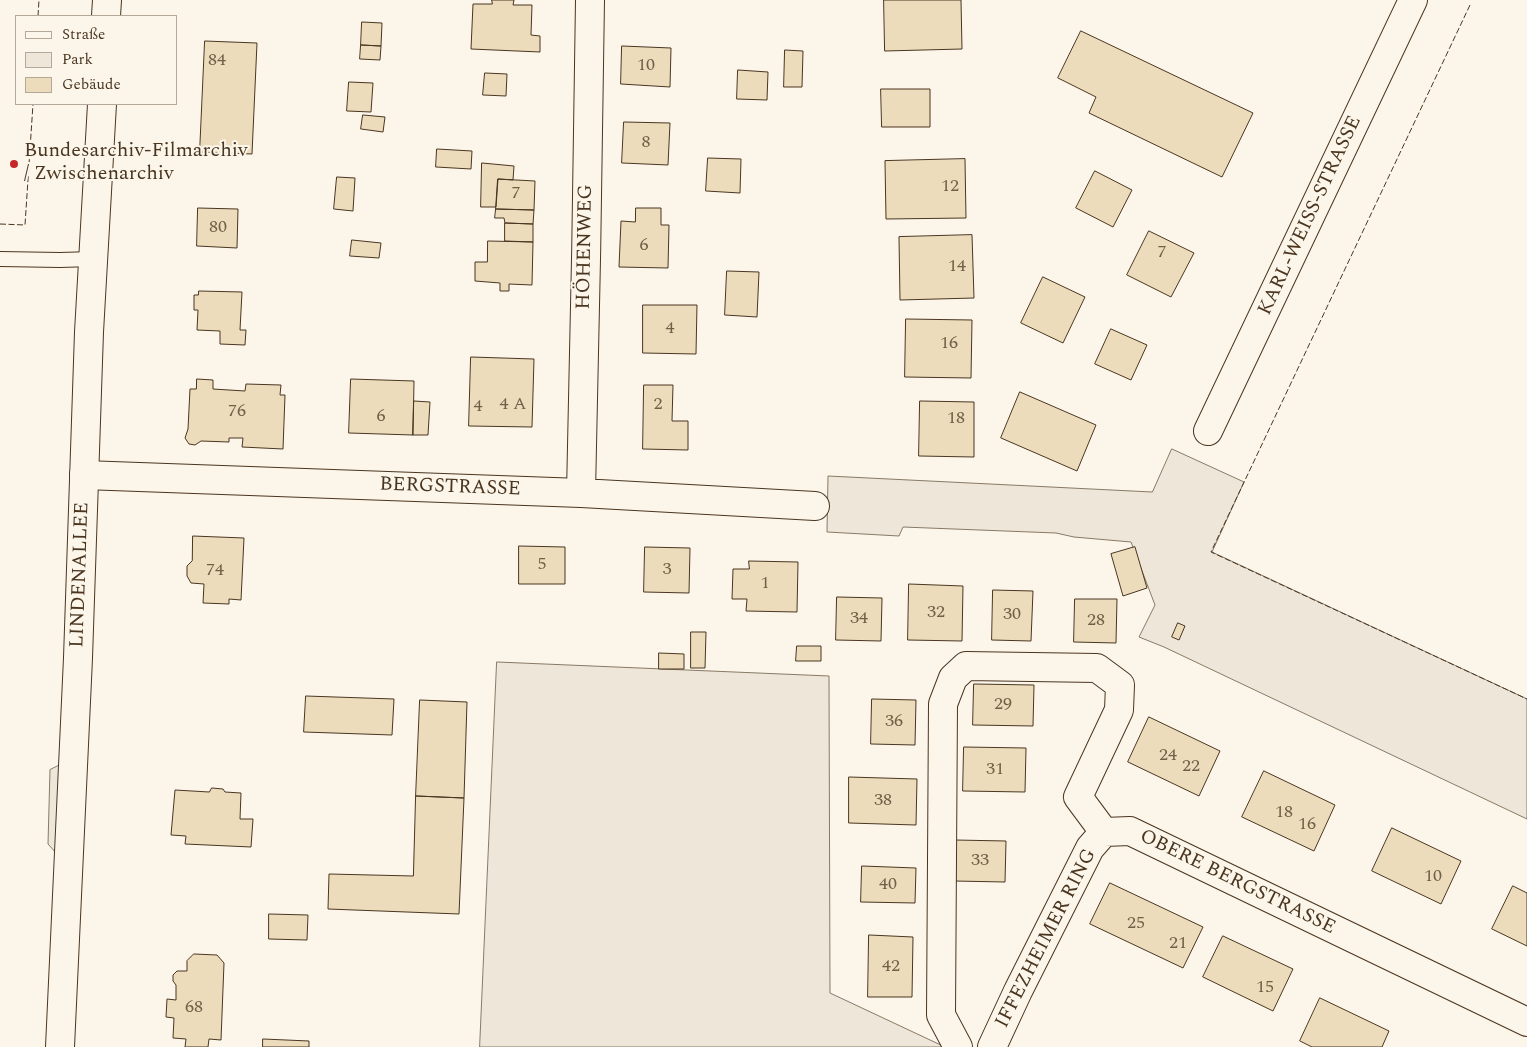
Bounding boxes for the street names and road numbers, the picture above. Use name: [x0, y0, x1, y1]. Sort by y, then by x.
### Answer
street label: KARL-WEISS-STRASSE: [1254, 112, 1368, 320]
street label: HÖHENWEG: [573, 184, 599, 310]
street label: BERGSTRASSE: [379, 474, 521, 502]
street label: LINDENALLEE: [66, 502, 96, 648]
street label: OBERE BERGSTRASSE: [1135, 825, 1339, 941]
street label: IFFEZHEIMER RING: [991, 845, 1103, 1033]

